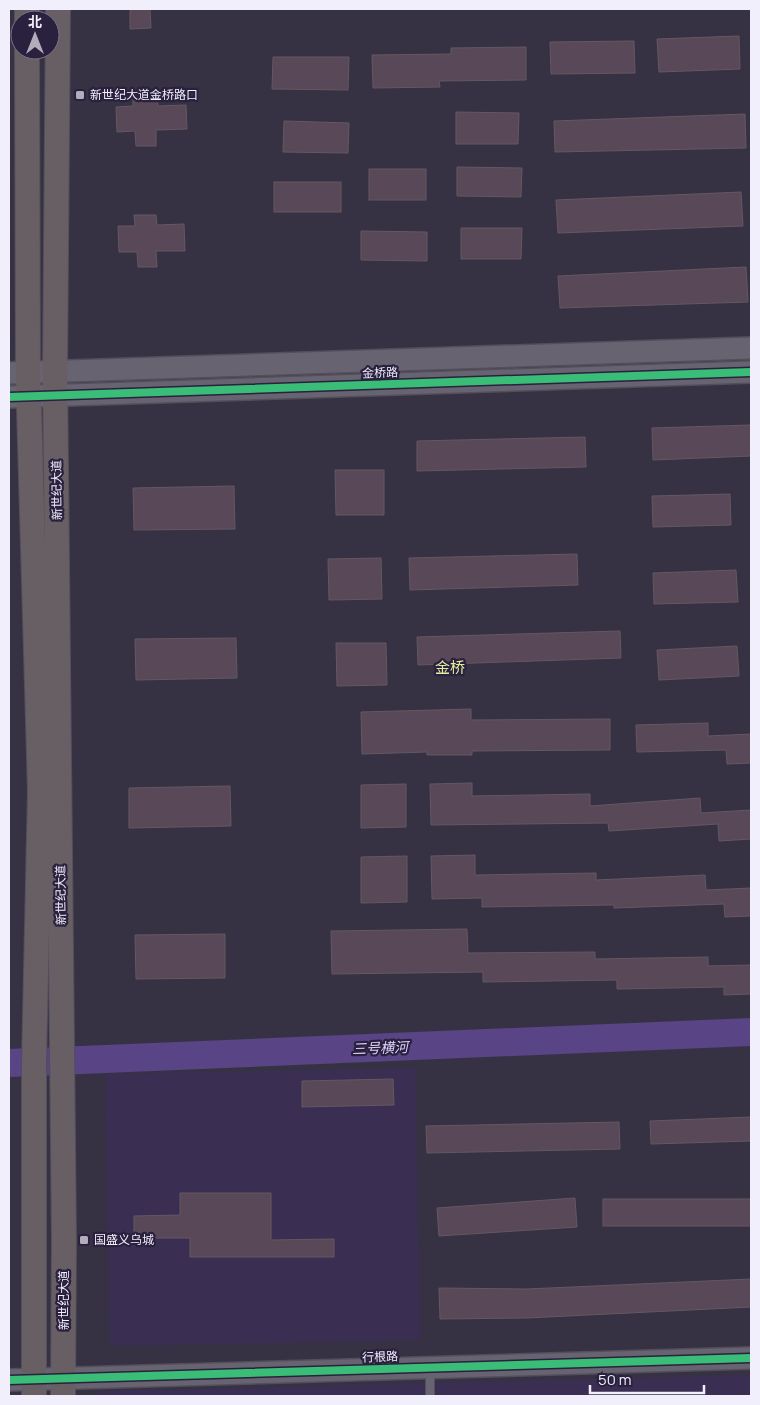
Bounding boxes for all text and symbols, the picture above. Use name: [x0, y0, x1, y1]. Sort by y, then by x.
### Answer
north arrow: [10, 10, 60, 60]
text: 北: [28, 12, 42, 31]
place label: 新世纪大道金桥路口: [90, 86, 198, 103]
marker: 新世纪大道金桥路口: [74, 89, 86, 101]
street label: 金桥路: [362, 363, 398, 382]
street label: 新世纪大道: [47, 460, 66, 520]
district label: 金桥: [435, 657, 465, 678]
street label: 新世纪大道: [51, 865, 70, 925]
water label: 三号横河: [352, 1037, 411, 1058]
place label: 国盛义乌城: [94, 1231, 154, 1248]
marker: 国盛义乌城: [78, 1234, 90, 1246]
street label: 新世纪大道: [55, 1270, 72, 1330]
street label: 行根路: [362, 1347, 398, 1366]
scale bar: [590, 1362, 704, 1394]
text: 50 m: [598, 1369, 632, 1390]

